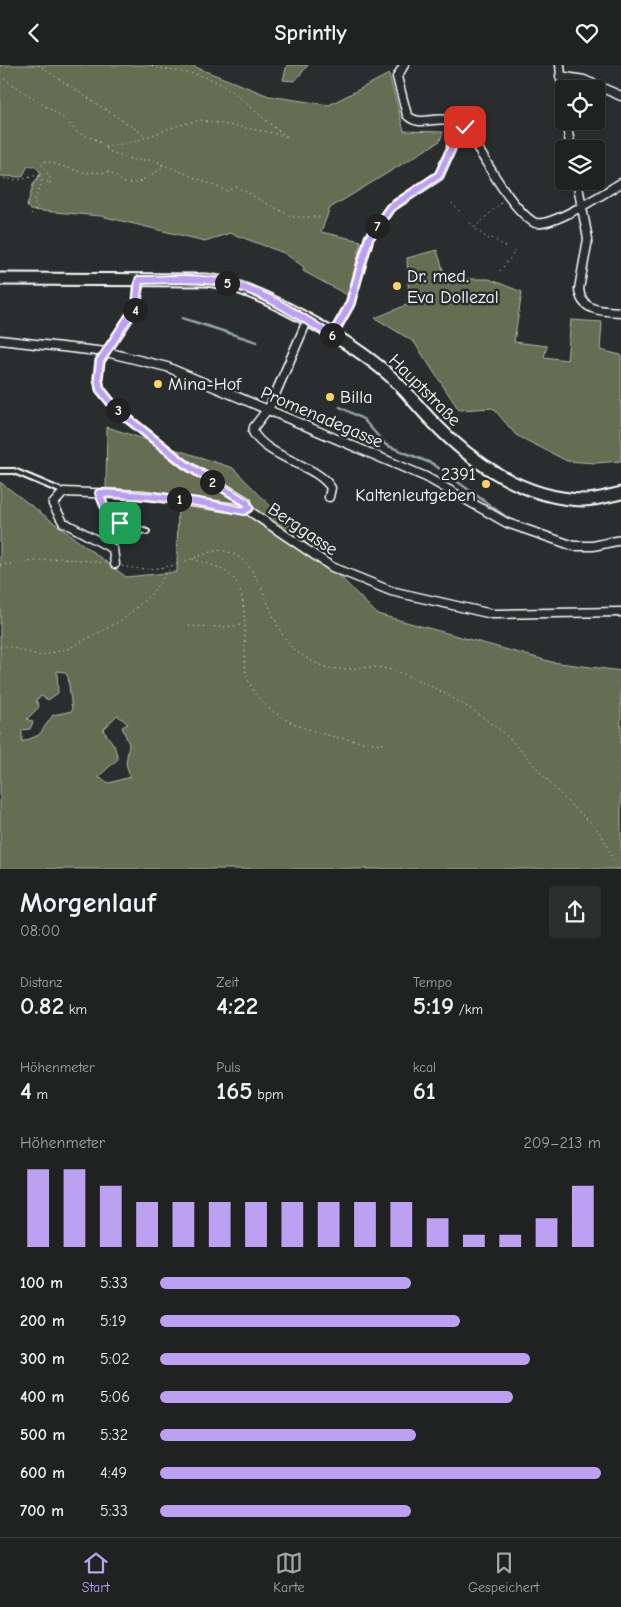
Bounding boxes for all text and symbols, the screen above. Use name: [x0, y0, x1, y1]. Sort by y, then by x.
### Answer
icon: back: [20, 19, 48, 47]
icon: heart: [573, 19, 601, 47]
text: Sprintly: [274, 20, 347, 46]
map controls: [555, 80, 605, 190]
button: locate: [555, 80, 605, 130]
pin: [444, 106, 486, 148]
icon: check: [451, 113, 479, 141]
button: layers: [555, 140, 605, 190]
pin: 7: [364, 213, 390, 239]
text: 7: [374, 218, 381, 235]
place label: Dr. med. Eva Dollezal: [407, 266, 499, 308]
pin: 5: [214, 271, 240, 295]
text: 5: [224, 275, 231, 292]
marker: Dr. med. Eva Dollezal: [391, 280, 403, 292]
pin: 4: [122, 297, 148, 323]
text: 4: [132, 302, 139, 319]
pin: 6: [320, 323, 344, 347]
text: 6: [329, 327, 336, 344]
street label: Hauptstraße: [384, 350, 465, 431]
place label: Mina-Hof: [168, 374, 242, 395]
marker: Mina-Hof: [152, 378, 164, 390]
street label: Promenadegasse: [257, 382, 386, 453]
place label: Billa: [340, 387, 372, 408]
marker: Billa: [324, 391, 336, 403]
pin: 3: [106, 397, 130, 423]
text: 3: [115, 402, 122, 419]
place label: 2391 Kaltenleutgeben: [355, 464, 476, 506]
pin: 2: [200, 469, 224, 495]
text: 2: [209, 474, 216, 491]
marker: 2391 Kaltenleutgeben: [480, 478, 492, 490]
pin: 1: [166, 487, 192, 511]
text: 1: [177, 491, 182, 508]
street label: Berggasse: [264, 499, 341, 560]
pin: [99, 502, 141, 544]
icon: arrive: [106, 509, 134, 537]
button: share: [549, 886, 601, 938]
text: Morgenlauf: [20, 887, 156, 919]
text: 08:00: [20, 922, 60, 940]
text: Distanz: [20, 974, 62, 991]
text: Zeit: [216, 974, 239, 991]
text: Tempo: [413, 974, 452, 991]
text: 0.82: [20, 991, 64, 1020]
text: 4:22: [216, 991, 258, 1020]
text: 5:19: [413, 991, 454, 1020]
text: km: [64, 1001, 87, 1018]
text: /km: [454, 1001, 483, 1018]
text: Höhenmeter: [20, 1059, 95, 1076]
text: Puls: [216, 1059, 240, 1076]
text: kcal: [413, 1059, 436, 1076]
text: 4: [20, 1076, 32, 1105]
text: 165: [216, 1076, 253, 1105]
text: 61: [413, 1076, 436, 1105]
text: m: [32, 1086, 48, 1103]
text: bpm: [253, 1086, 284, 1103]
text: Höhenmeter: [20, 1134, 105, 1152]
text: 209–213 m: [523, 1134, 601, 1152]
text: 100 m: [20, 1274, 63, 1292]
text: 5:33: [100, 1274, 128, 1292]
text: 200 m: [20, 1312, 65, 1330]
text: 5:19: [100, 1312, 126, 1330]
text: 300 m: [20, 1350, 65, 1368]
text: 5:02: [100, 1350, 130, 1368]
text: 400 m: [20, 1388, 64, 1406]
text: 5:06: [100, 1388, 130, 1406]
text: 500 m: [20, 1426, 65, 1444]
text: 5:32: [100, 1426, 128, 1444]
text: 600 m: [20, 1464, 65, 1482]
text: 4:49: [100, 1464, 127, 1482]
text: 700 m: [20, 1502, 64, 1520]
text: 5:33: [100, 1502, 128, 1520]
tab: Start: [82, 1549, 110, 1596]
tab: Karte: [273, 1549, 305, 1596]
tab: Gespeichert: [468, 1549, 539, 1596]

